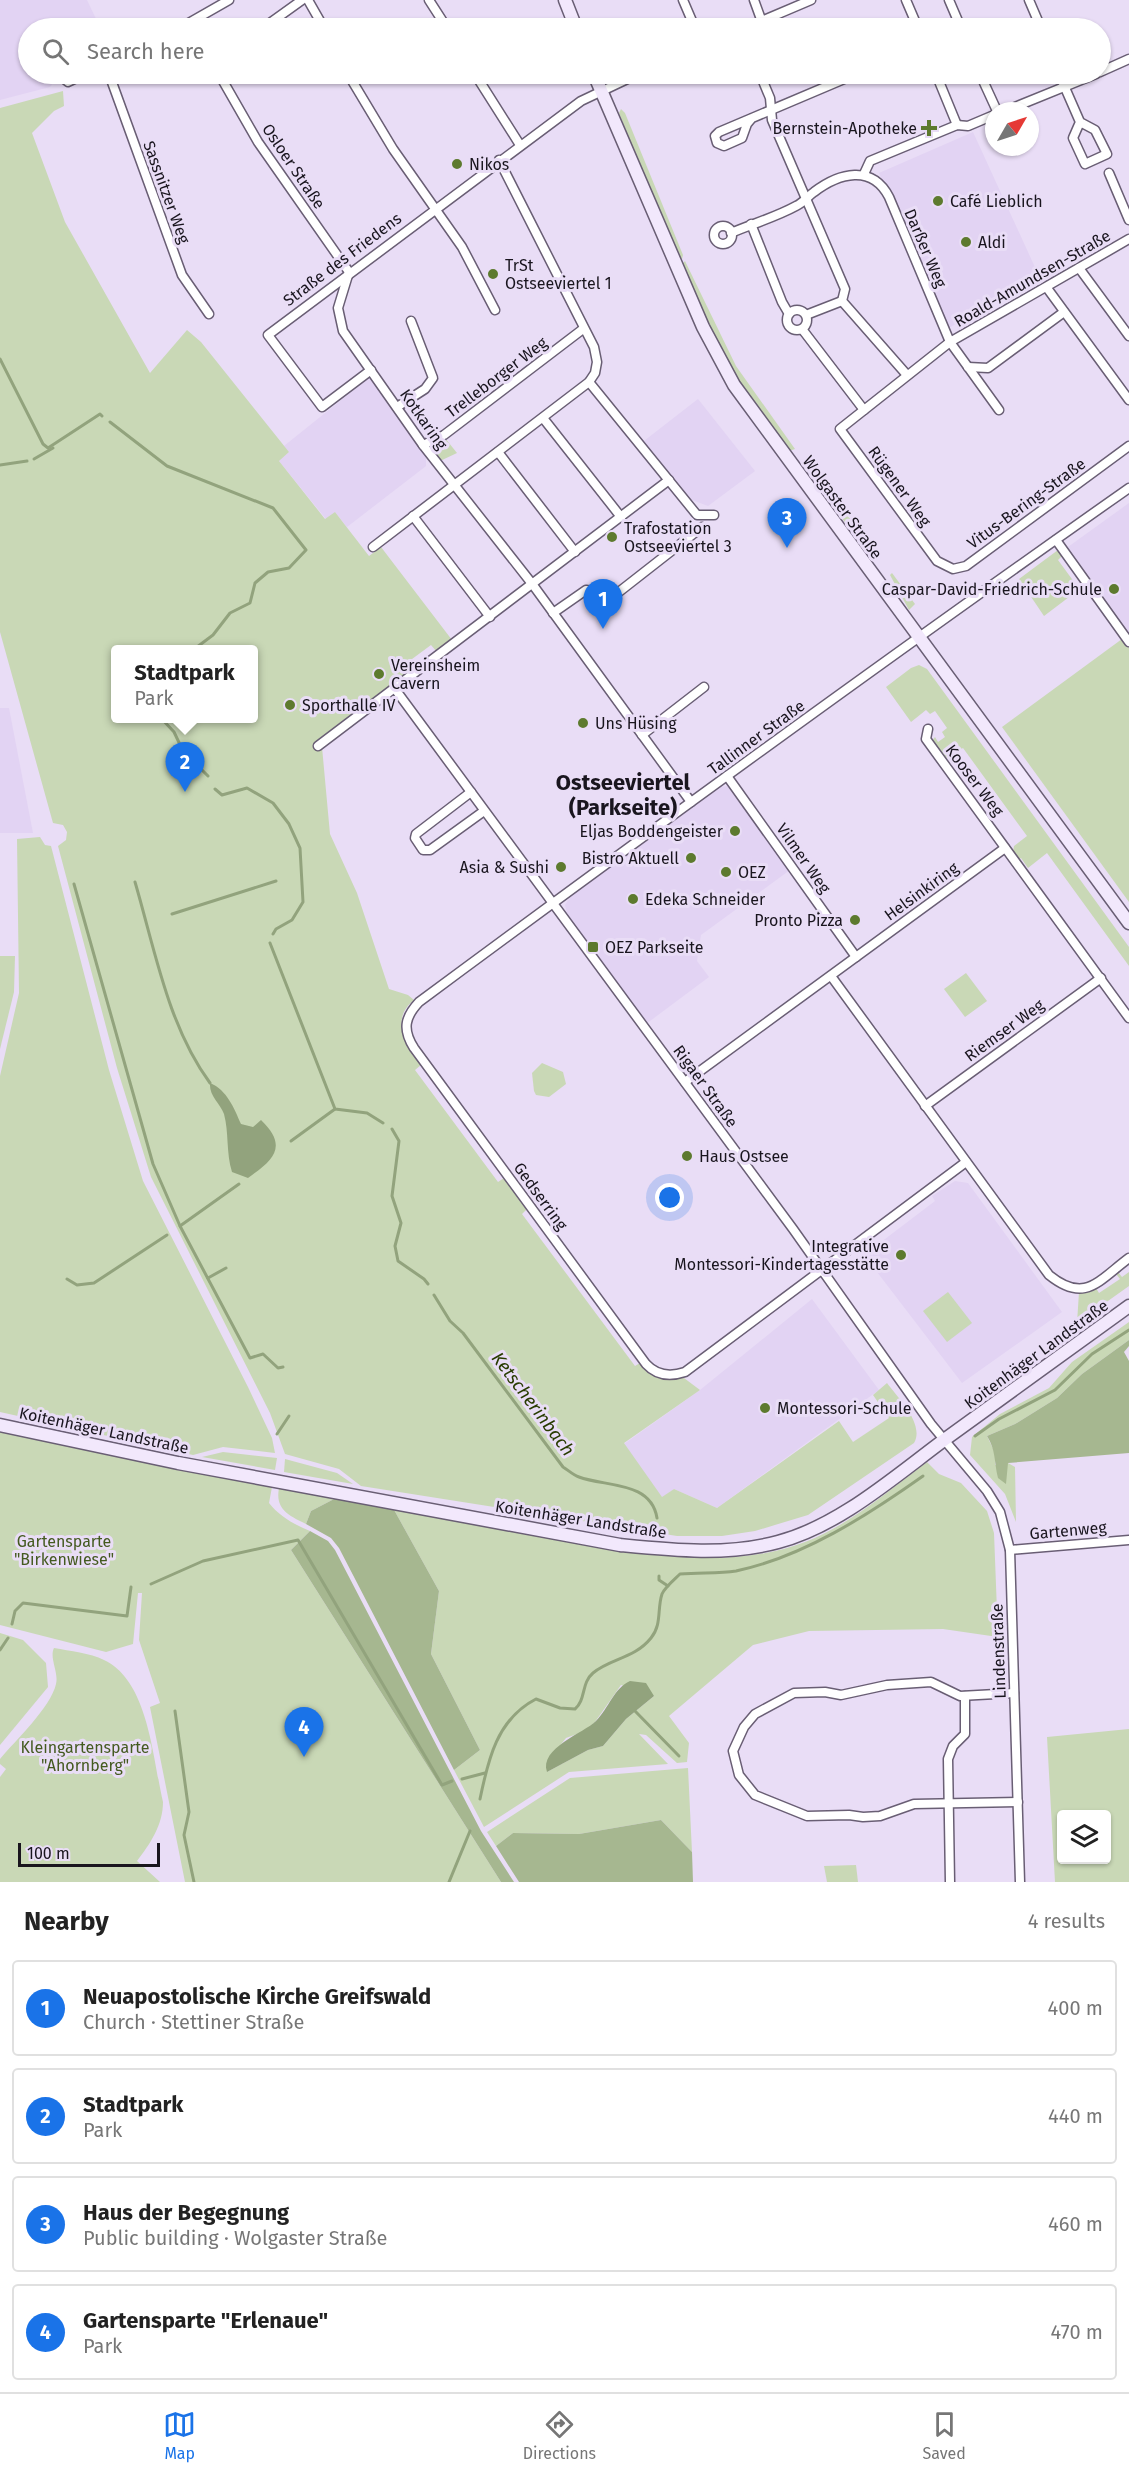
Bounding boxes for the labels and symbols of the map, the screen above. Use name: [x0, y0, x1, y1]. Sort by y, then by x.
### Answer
north arrow: [985, 102, 1039, 156]
place label: Bernstein-Apotheke: [772, 119, 917, 138]
street label: Osloer Straße: [258, 120, 329, 212]
marker: Bernstein-Apotheke: [922, 121, 936, 135]
street label: Sassnitzer Weg: [139, 138, 194, 247]
place label: Nikos: [469, 155, 509, 174]
marker: Nikos: [450, 157, 464, 171]
place label: Café Lieblich: [950, 192, 1043, 211]
marker: Café Lieblich: [931, 194, 945, 208]
street label: Darßer Weg: [900, 206, 951, 291]
street label: Straße des Friedens: [279, 209, 405, 310]
street label: Roald-Amundsen-Straße: [951, 226, 1114, 331]
place label: Aldi: [978, 233, 1006, 252]
marker: Aldi: [959, 235, 973, 249]
place label: TrSt Ostseeviertel 1: [505, 256, 612, 293]
marker: TrSt Ostseeviertel 1: [486, 267, 500, 281]
street label: Trelleborger Weg: [442, 333, 551, 422]
street label: Kotkaring: [396, 385, 452, 454]
street label: Rügener Weg: [864, 443, 935, 531]
street label: Wolgaster Straße: [799, 452, 886, 563]
street label: Vitus-Bering-Straße: [963, 454, 1089, 553]
pin: 3: [768, 498, 806, 548]
place label: Trafostation Ostseeviertel 3: [624, 519, 732, 556]
marker: Trafostation Ostseeviertel 3: [605, 530, 619, 544]
pin: 1: [584, 580, 622, 629]
place label: Caspar-David-Friedrich-Schule: [882, 580, 1102, 599]
marker: Caspar-David-Friedrich-Schule: [1107, 582, 1121, 596]
place label: Vereinsheim Cavern: [391, 656, 480, 693]
marker: Vereinsheim Cavern: [372, 667, 386, 681]
place label: Sporthalle IV: [302, 696, 395, 715]
street label: Tallinner Straße: [704, 696, 808, 779]
marker: Sporthalle IV: [283, 698, 297, 712]
place label: Uns Hüsing: [595, 714, 677, 733]
marker: Uns Hüsing: [576, 716, 590, 730]
street label: Kooser Weg: [942, 741, 1008, 820]
pin: 2: [166, 742, 204, 792]
district label: Ostseeviertel (Parkseite): [556, 769, 691, 821]
street label: Vilmer Weg: [773, 820, 835, 897]
place label: Eljas Boddengeister: [580, 822, 724, 841]
marker: Eljas Boddengeister: [728, 824, 742, 838]
place label: Bistro Aktuell: [582, 849, 679, 868]
marker: Bistro Aktuell: [684, 851, 698, 865]
place label: Asia & Sushi: [460, 858, 549, 877]
street label: Helsinkiring: [881, 858, 963, 925]
marker: Asia & Sushi: [554, 860, 568, 874]
place label: OEZ: [738, 863, 766, 882]
marker: OEZ: [719, 865, 733, 879]
place label: Edeka Schneider: [645, 890, 766, 909]
marker: Edeka Schneider: [626, 892, 640, 906]
place label: Pronto Pizza: [754, 911, 843, 930]
marker: Pronto Pizza: [848, 913, 862, 927]
place label: OEZ Parkseite: [605, 938, 703, 957]
marker: OEZ Parkseite: [586, 940, 600, 954]
street label: Riemser Weg: [961, 995, 1048, 1066]
street label: Rigaer Straße: [669, 1041, 742, 1131]
place label: Haus Ostsee: [699, 1147, 789, 1166]
marker: Haus Ostsee: [680, 1149, 694, 1163]
street label: Gedserring: [510, 1159, 572, 1234]
your location: [655, 1183, 684, 1212]
place label: Integrative Montessori-Kindertagesstätte: [674, 1237, 889, 1274]
marker: Integrative Montessori-Kindertagesstätte: [894, 1248, 908, 1262]
street label: Koitenhäger Landstraße: [961, 1296, 1112, 1413]
water label: Ketscherinbach: [487, 1348, 579, 1460]
place label: Montessori-Schule: [777, 1399, 911, 1418]
marker: Montessori-Schule: [758, 1401, 772, 1415]
street label: Koitenhäger Landstraße: [17, 1403, 191, 1458]
street label: Koitenhäger Landstraße: [494, 1497, 668, 1542]
street label: Gartenweg: [1029, 1518, 1108, 1543]
park label: Gartensparte "Birkenwiese": [14, 1532, 114, 1569]
street label: Lindenstraße: [987, 1603, 1010, 1699]
pin: 4: [284, 1708, 324, 1757]
park label: Kleingartensparte "Ahornberg": [20, 1738, 150, 1775]
scale bar: [18, 1840, 160, 1868]

